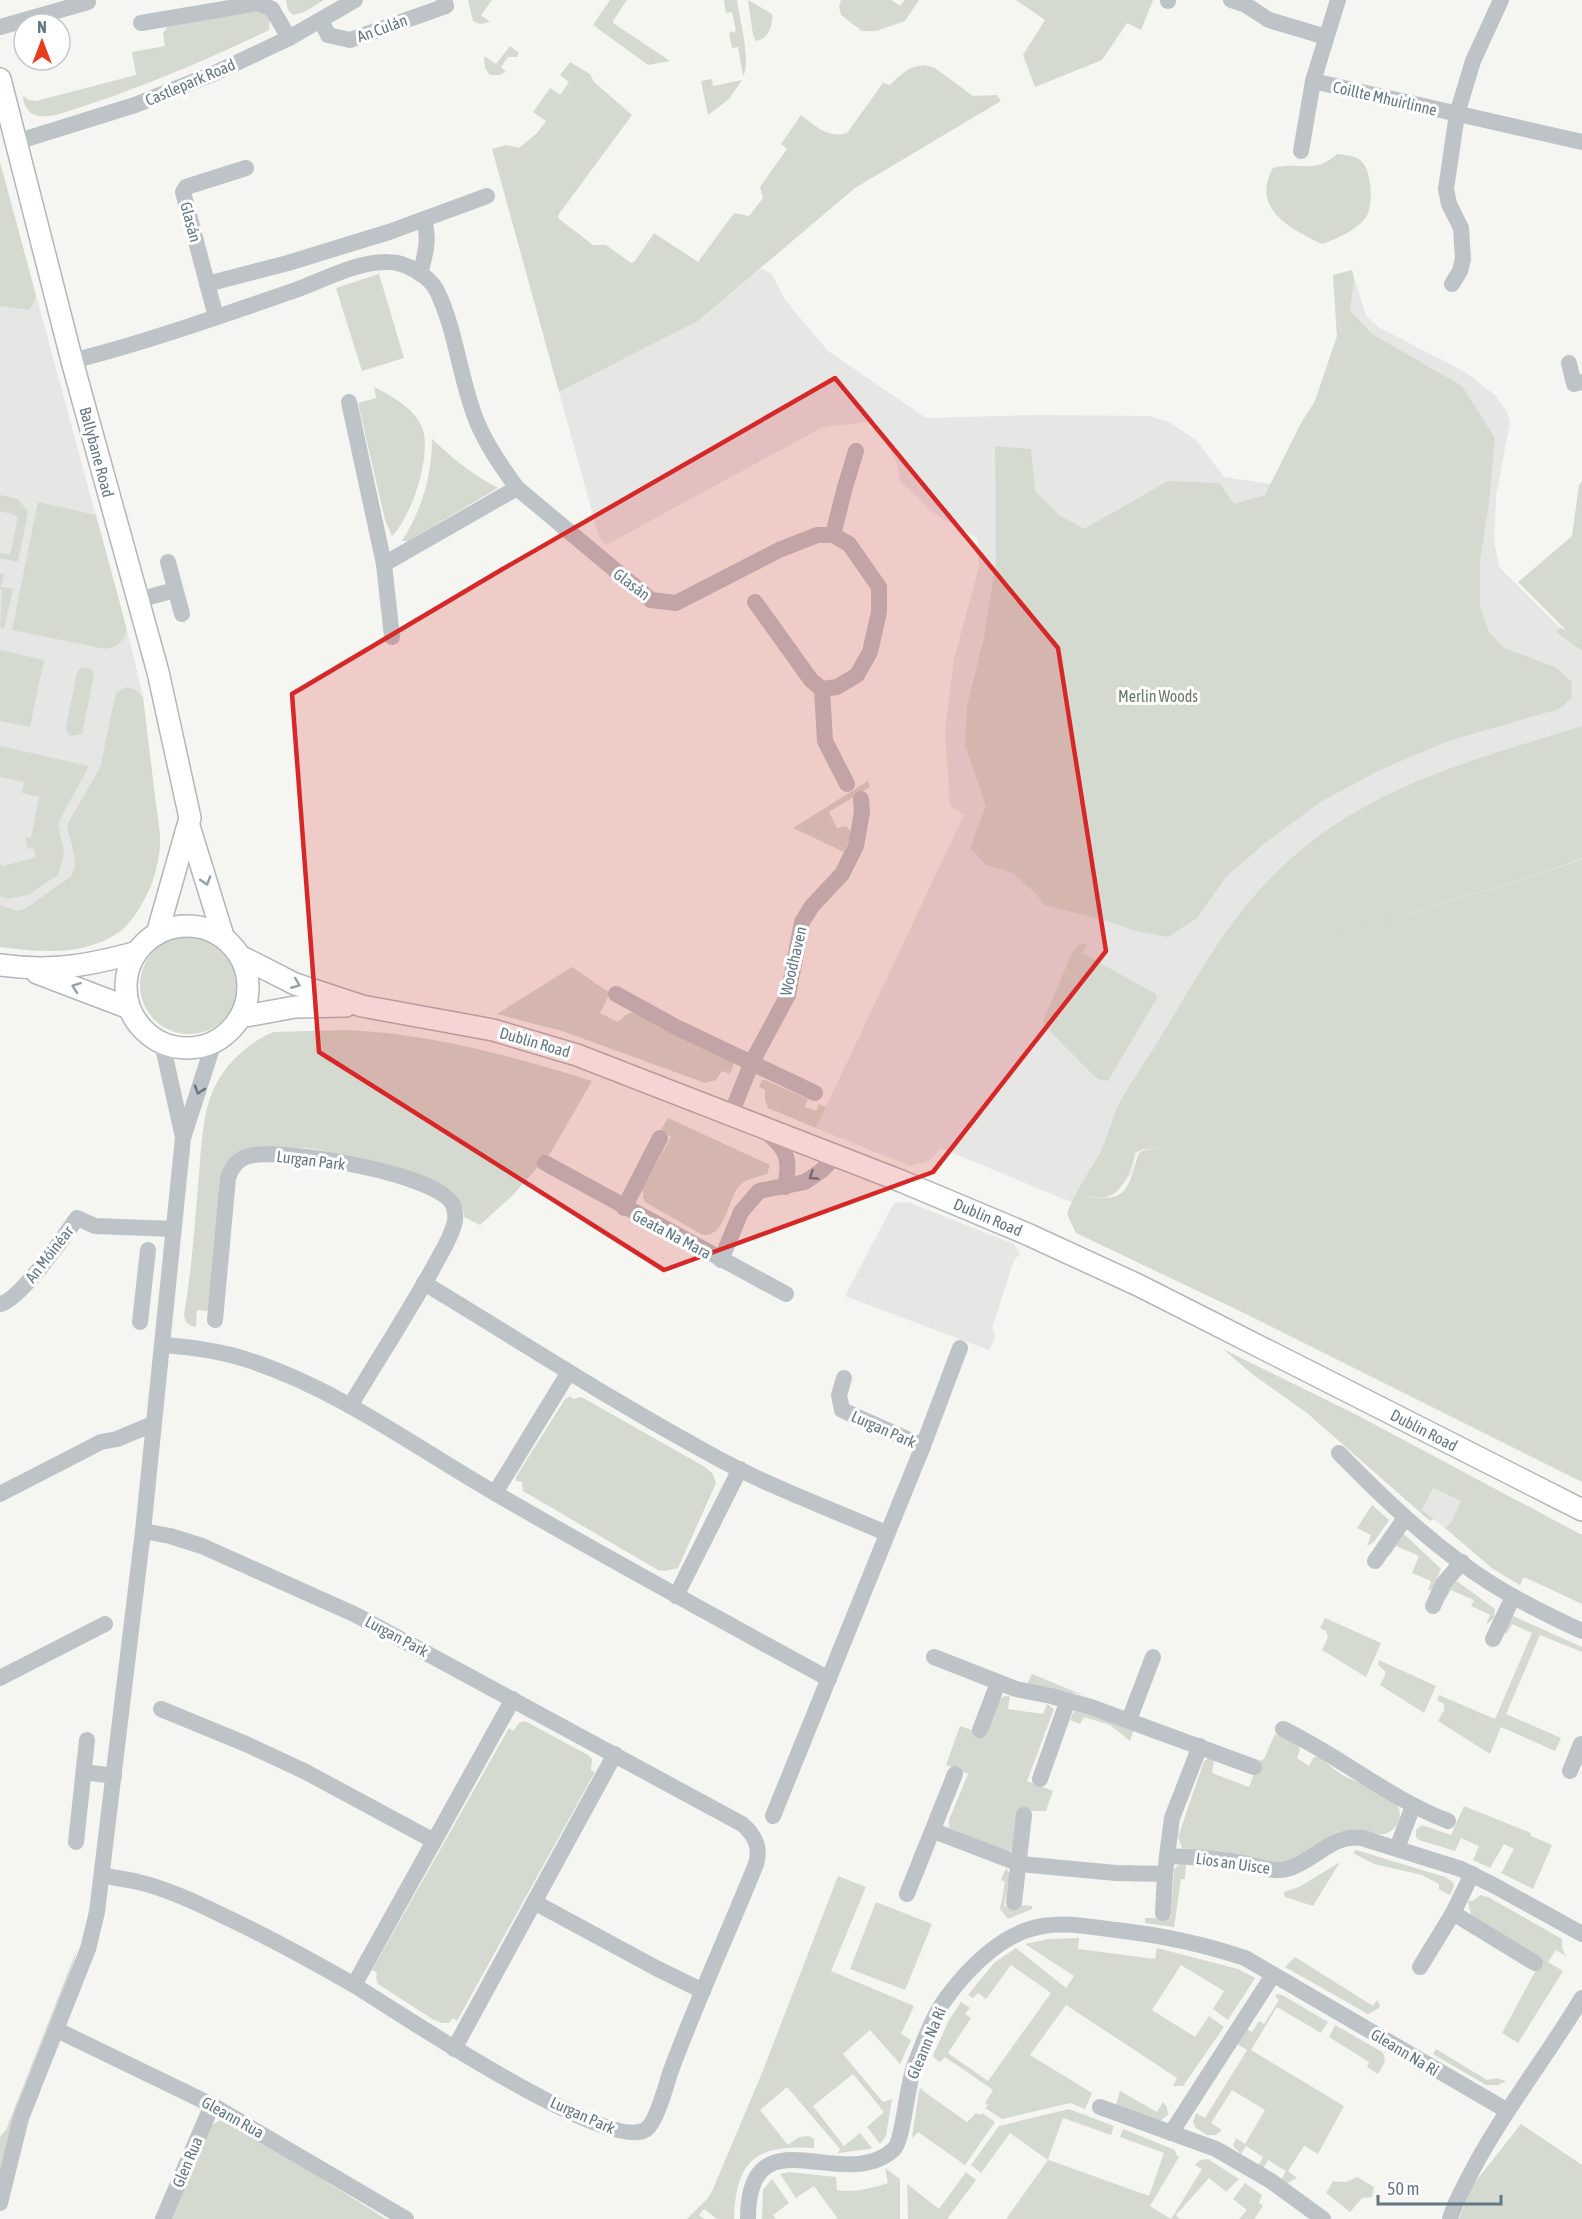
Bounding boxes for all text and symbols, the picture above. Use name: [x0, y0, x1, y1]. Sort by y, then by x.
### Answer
street label: An Culán: [354, 11, 410, 45]
north arrow: [12, 12, 72, 72]
text: N: [37, 18, 47, 36]
street label: Castlepark Road: [142, 55, 238, 110]
street label: Coillte Mhuirlinne: [1331, 77, 1439, 119]
street label: Glasán: [177, 200, 205, 244]
street label: Ballybane Road: [75, 405, 118, 499]
street label: Glasán: [610, 564, 654, 604]
park label: Merlin Woods: [1118, 687, 1198, 705]
one-way arrow: [199, 875, 211, 886]
street label: Woodhaven: [776, 925, 810, 997]
one-way arrow: [290, 977, 301, 989]
one-way arrow: [71, 982, 82, 995]
street label: Dublin Road: [498, 1023, 572, 1061]
one-way arrow: [193, 1084, 206, 1095]
street label: Lurgan Park: [276, 1147, 346, 1174]
one-way arrow: [809, 1169, 819, 1181]
street label: Dublin Road: [951, 1195, 1025, 1239]
street label: Geata Na Mara: [630, 1206, 714, 1262]
street label: An Móinéar: [21, 1222, 77, 1286]
street label: Dublin Road: [1388, 1405, 1460, 1455]
street label: Lurgan Park: [848, 1407, 919, 1452]
street label: Lurgan Park: [362, 1612, 432, 1661]
street label: Lios an Uisce: [1195, 1849, 1271, 1877]
street label: Gleann Na Rí: [903, 2004, 949, 2081]
street label: Gleann Na Rí: [1368, 2025, 1442, 2079]
street label: Gleann Rua: [199, 2093, 267, 2141]
street label: Lurgan Park: [547, 2093, 618, 2138]
street label: Glen Rua: [168, 2134, 206, 2190]
scale bar: [1378, 2168, 1501, 2206]
text: 50 m: [1387, 2178, 1419, 2199]

